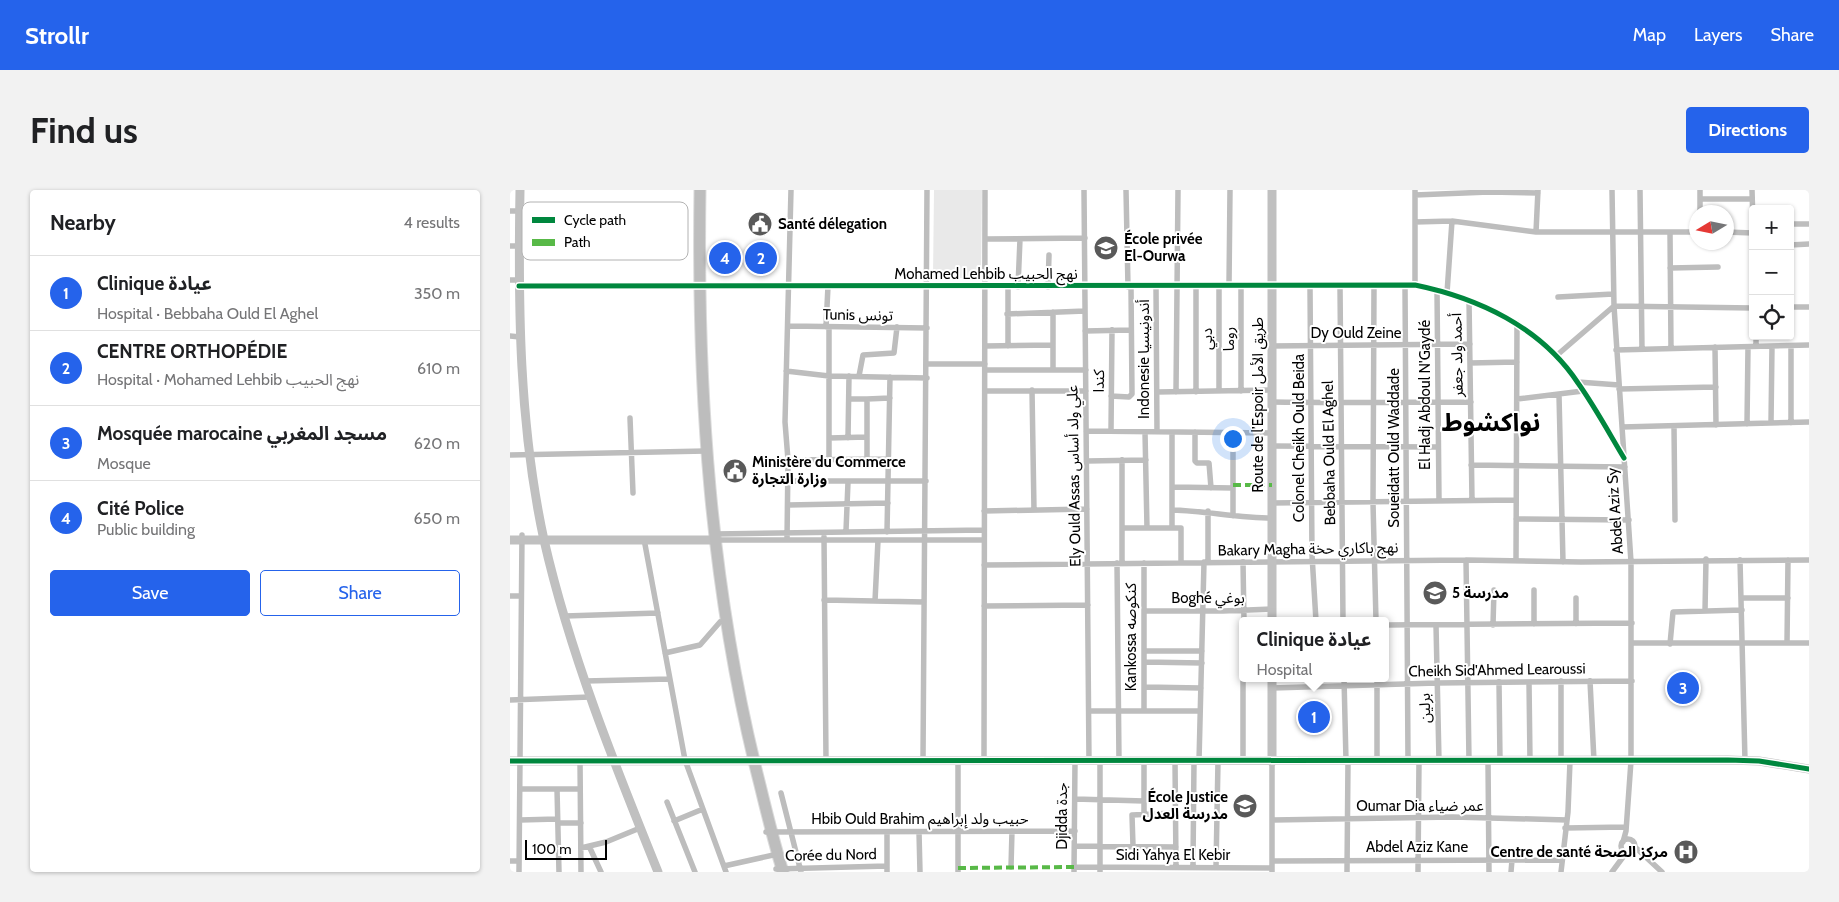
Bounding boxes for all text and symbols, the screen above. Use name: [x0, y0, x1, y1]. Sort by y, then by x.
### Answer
text: Strollr: [25, 21, 89, 50]
text: Map: [1633, 24, 1666, 46]
text: Layers: [1694, 24, 1743, 46]
text: Share: [1771, 24, 1814, 46]
button: Directions: [1686, 107, 1809, 153]
text: Find us: [30, 109, 138, 152]
legend: [522, 202, 688, 260]
north arrow: [1689, 205, 1734, 250]
map controls: [1749, 205, 1794, 340]
button: +: [1749, 205, 1794, 250]
text: Nearby: [50, 210, 116, 235]
text: Cycle path: [564, 211, 626, 229]
public building icon: Santé délegation: [747, 211, 773, 237]
text: 4 results: [403, 213, 460, 232]
place label: Santé délegation: [778, 215, 887, 233]
place label: École privée El-Ourwa: [1124, 229, 1203, 265]
text: Path: [564, 233, 591, 251]
school or university icon: École privée El-Ourwa: [1093, 235, 1119, 261]
pin: 4: [709, 239, 741, 277]
pin: 2: [745, 239, 777, 277]
button: −: [1749, 250, 1794, 295]
street label: Mohamed Lehbib نهج الحبيب: [894, 265, 1078, 286]
text: Clinique عيادة: [97, 272, 212, 295]
text: 1: [63, 284, 69, 303]
text: 350 m: [414, 284, 460, 303]
button: locate: [1749, 295, 1794, 340]
street label: Indonesie أندونيسيا: [1135, 299, 1153, 419]
text: Hospital · Bebbaha Ould El Aghel: [97, 304, 318, 323]
street label: Tunis تونس: [823, 305, 893, 325]
street label: أحمد ولد جعفر: [1447, 312, 1467, 398]
street label: Route de l’Espoir طريق الأمل: [1249, 317, 1268, 493]
street label: El Hadj Abdoul N'Gaydé: [1416, 320, 1434, 470]
street label: Dy Ould Zeine: [1310, 324, 1402, 342]
street label: روما: [1220, 327, 1238, 351]
street label: دبي: [1198, 328, 1218, 350]
text: CENTRE ORTHOPÉDIE: [97, 340, 287, 363]
street label: Colonel Cheikh Ould Beida: [1290, 353, 1308, 522]
text: 2: [62, 359, 70, 378]
text: 610 m: [417, 359, 460, 378]
street label: Soueidatt Ould Waddade: [1385, 368, 1403, 528]
street label: كندا: [1090, 369, 1108, 393]
text: Hospital · Mohamed Lehbib نهج الحبيب: [97, 370, 359, 389]
street label: Bebbaha Ould El Aghel: [1319, 380, 1339, 526]
street label: Ely Ould Assas علي ولد أساس: [1063, 384, 1087, 567]
district label: نواكشوط: [1442, 407, 1540, 437]
text: Mosquée marocaine مسجد المغربي: [97, 422, 387, 445]
your location: [1220, 426, 1246, 452]
text: 3: [62, 434, 70, 453]
text: 620 m: [414, 434, 460, 453]
place label: Ministère du Commerce وزارة التجارة: [752, 453, 906, 488]
text: Mosque: [97, 454, 151, 473]
public building icon: Ministère du Commerce وزارة التجارة: [722, 458, 748, 484]
street label: Abdel Aziz Sy: [1603, 467, 1627, 555]
text: Cité Police: [97, 497, 184, 520]
text: 4: [61, 509, 71, 528]
text: 650 m: [413, 509, 460, 528]
text: Public building: [97, 520, 195, 539]
street label: Bakary Magha نهج باكاري حخة: [1217, 538, 1399, 563]
button: Save: [50, 570, 250, 616]
button: Share: [260, 570, 460, 616]
school or university icon: مدرسة 5: [1422, 580, 1448, 606]
street label: Kankossa كنكوصه: [1122, 582, 1140, 691]
place label: مدرسة 5: [1452, 584, 1509, 602]
street label: Boghé بوغي: [1171, 589, 1245, 609]
popup: [1239, 617, 1389, 682]
text: Clinique عيادة: [1257, 628, 1371, 651]
street label: Cheikh Sid'Ahmed Learoussi: [1408, 659, 1586, 681]
text: Hospital: [1257, 660, 1312, 679]
pin: 3: [1667, 669, 1699, 707]
street label: برلين: [1416, 693, 1434, 723]
pin: 1: [1298, 698, 1330, 736]
street label: Djidda جدة: [1053, 782, 1071, 850]
place label: École Justice مدرسة العدل: [1143, 787, 1228, 823]
school or university icon: École Justice مدرسة العدل: [1232, 793, 1258, 819]
street label: Oumar Dia عمر ضياء: [1356, 797, 1484, 815]
street label: Hbib Ould Brahim حبيب ولد إبراهيم: [811, 810, 1029, 830]
scale bar: [525, 837, 608, 860]
street label: Abdel Aziz Kane: [1366, 838, 1468, 856]
hospital icon: Centre de santé مركز الصحة: [1673, 839, 1699, 865]
text: 100 m: [532, 840, 572, 858]
place label: Centre de santé مركز الصحة: [1491, 843, 1668, 861]
street label: Corée du Nord: [785, 845, 877, 865]
street label: Sidi Yahya El Kebir: [1116, 846, 1231, 864]

